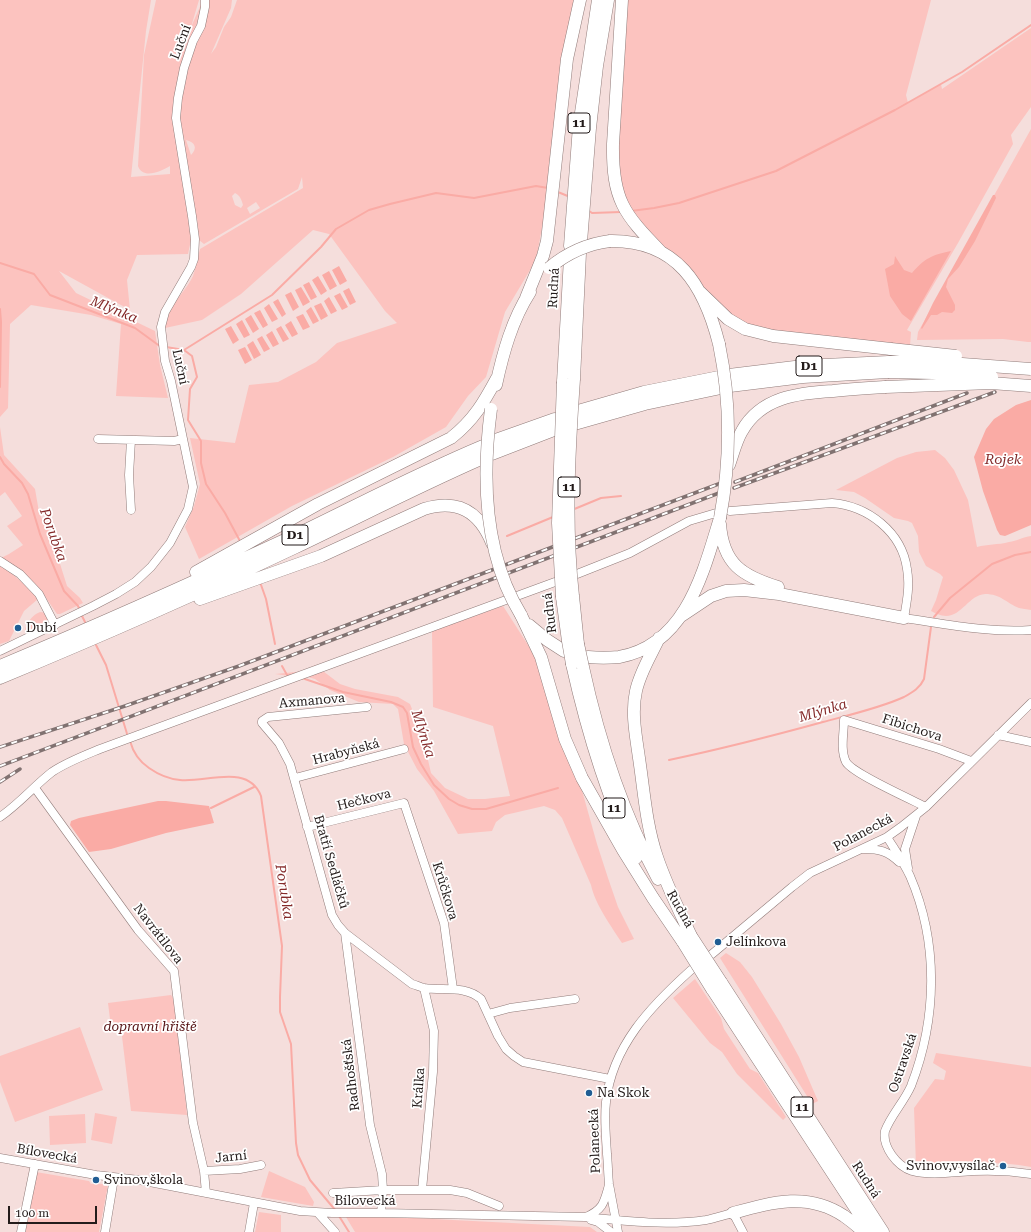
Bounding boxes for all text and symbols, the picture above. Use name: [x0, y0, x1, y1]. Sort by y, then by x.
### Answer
street label: Luční: [167, 22, 195, 62]
road number: 11: [568, 113, 590, 133]
street label: Rudná: [545, 267, 563, 309]
water label: Mlýnka: [88, 293, 140, 327]
street label: Luční: [169, 348, 191, 386]
road number: D1: [796, 356, 822, 376]
water label: Rojek: [985, 452, 1021, 468]
road number: 11: [558, 477, 580, 497]
water label: Porubka: [36, 506, 70, 564]
road number: D1: [282, 525, 308, 545]
street label: Rudná: [540, 592, 560, 634]
place label: Dubí: [26, 620, 57, 636]
marker: Dubí: [13, 623, 23, 633]
street label: Axmanova: [278, 690, 346, 712]
water label: Mlýnka: [797, 696, 849, 726]
water label: Mlýnka: [407, 708, 439, 760]
street label: Fibichova: [880, 711, 944, 745]
street label: Hrabyňská: [311, 736, 381, 768]
street label: Hečkova: [335, 786, 393, 814]
road number: 11: [603, 798, 625, 818]
street label: Polanecká: [831, 811, 895, 855]
street label: Bratří Sedláčků: [310, 813, 352, 911]
street label: Krůčkova: [429, 860, 461, 922]
water label: Porubka: [271, 863, 297, 921]
street label: Rudná: [663, 887, 697, 931]
street label: Navrátilova: [130, 901, 186, 967]
place label: Jelínkova: [726, 934, 786, 950]
marker: Jelínkova: [713, 937, 723, 947]
park label: dopravní hřiště: [103, 1019, 197, 1035]
street label: Ostravská: [886, 1031, 920, 1095]
street label: Radhošťská: [339, 1038, 363, 1112]
street label: Králka: [410, 1067, 428, 1109]
place label: Na Skok: [597, 1085, 650, 1101]
marker: Na Skok: [584, 1088, 594, 1098]
road number: 11: [791, 1097, 813, 1117]
street label: Polanecká: [586, 1108, 604, 1174]
street label: Bílovecká: [16, 1141, 78, 1167]
street label: Jarní: [214, 1148, 248, 1166]
place label: Svinov,vysílač: [906, 1158, 995, 1174]
street label: Rudná: [848, 1159, 884, 1201]
marker: Svinov,vysílač: [998, 1161, 1008, 1171]
place label: Svinov,škola: [104, 1172, 183, 1188]
marker: Svinov,škola: [91, 1175, 101, 1185]
street label: Bílovecká: [334, 1193, 396, 1209]
scale bar: [10, 1198, 99, 1224]
text: 100 m: [15, 1206, 49, 1220]

